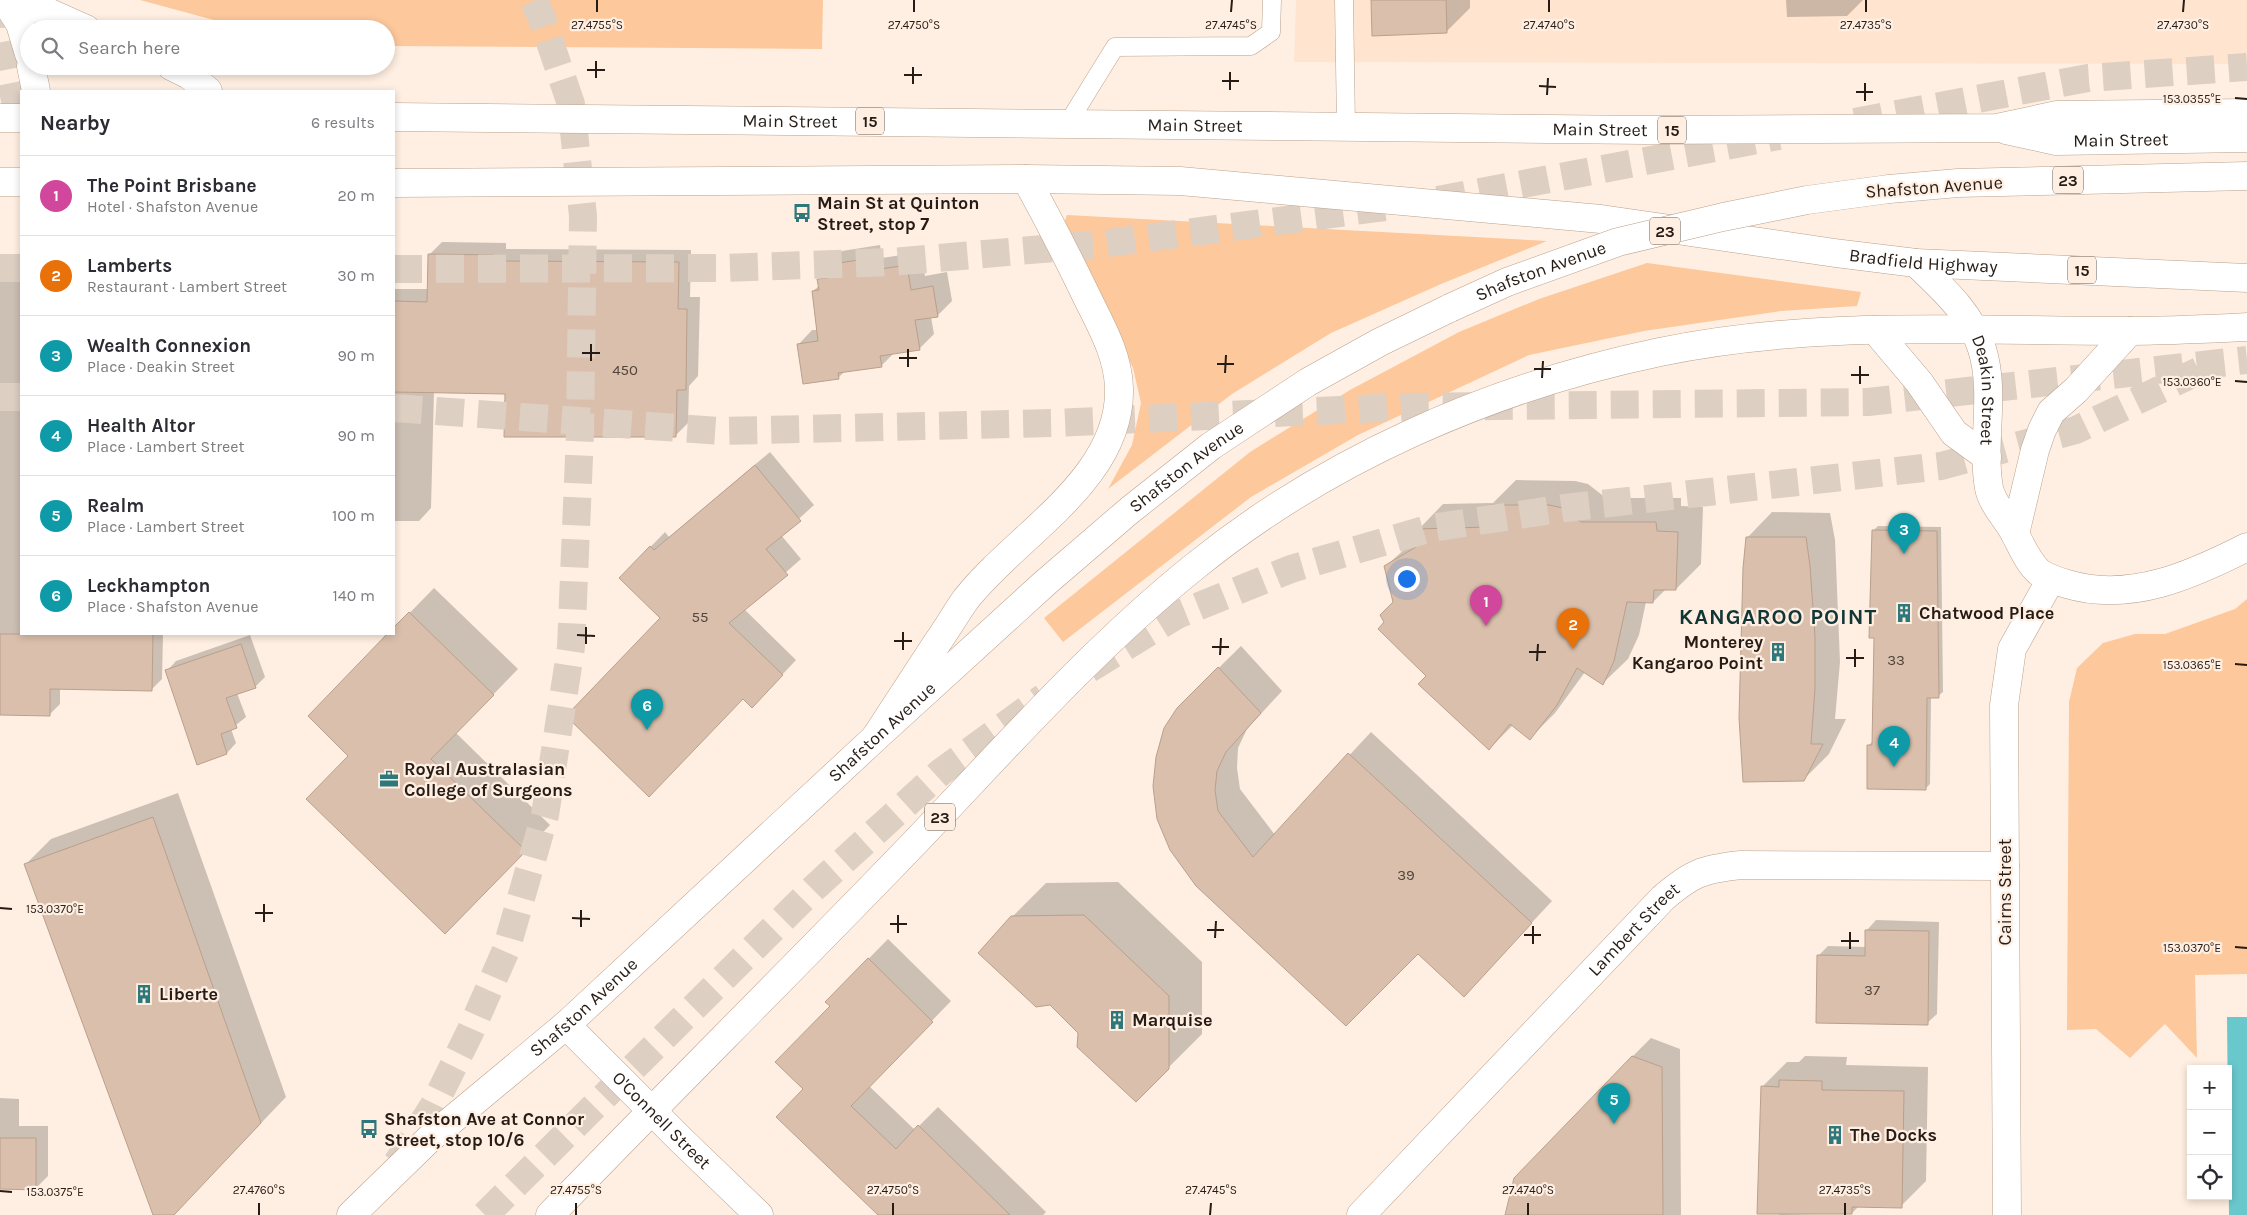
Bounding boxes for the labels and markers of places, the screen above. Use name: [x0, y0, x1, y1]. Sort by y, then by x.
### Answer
place label: Main St at Quinton Street, stop 7: [817, 192, 980, 235]
bus stop icon: Main St at Quinton Street, stop 7: [791, 202, 813, 224]
pin: 3: [1888, 513, 1920, 554]
pin: 1: [1470, 585, 1502, 626]
building icon: Chatwood Place: [1893, 602, 1915, 624]
place label: Chatwood Place: [1919, 602, 2054, 624]
pin: 2: [1557, 608, 1589, 649]
place label: Monterey Kangaroo Point: [1632, 631, 1763, 674]
building icon: Monterey Kangaroo Point: [1767, 641, 1789, 663]
pin: 6: [631, 689, 663, 730]
pin: 4: [1878, 726, 1910, 767]
place label: Royal Australasian College of Surgeons: [404, 758, 573, 801]
office icon: Royal Australasian College of Surgeons: [378, 768, 400, 790]
building icon: Liberte: [133, 983, 155, 1005]
place label: Liberte: [159, 983, 218, 1005]
building icon: Marquise: [1106, 1009, 1128, 1031]
place label: Marquise: [1132, 1009, 1213, 1031]
pin: 5: [1598, 1083, 1630, 1124]
place label: Shafston Ave at Connor Street, stop 10/6: [384, 1108, 584, 1151]
bus stop icon: Shafston Ave at Connor Street, stop 10/6: [358, 1118, 380, 1140]
building icon: The Docks: [1824, 1124, 1846, 1146]
place label: The Docks: [1850, 1124, 1937, 1146]

